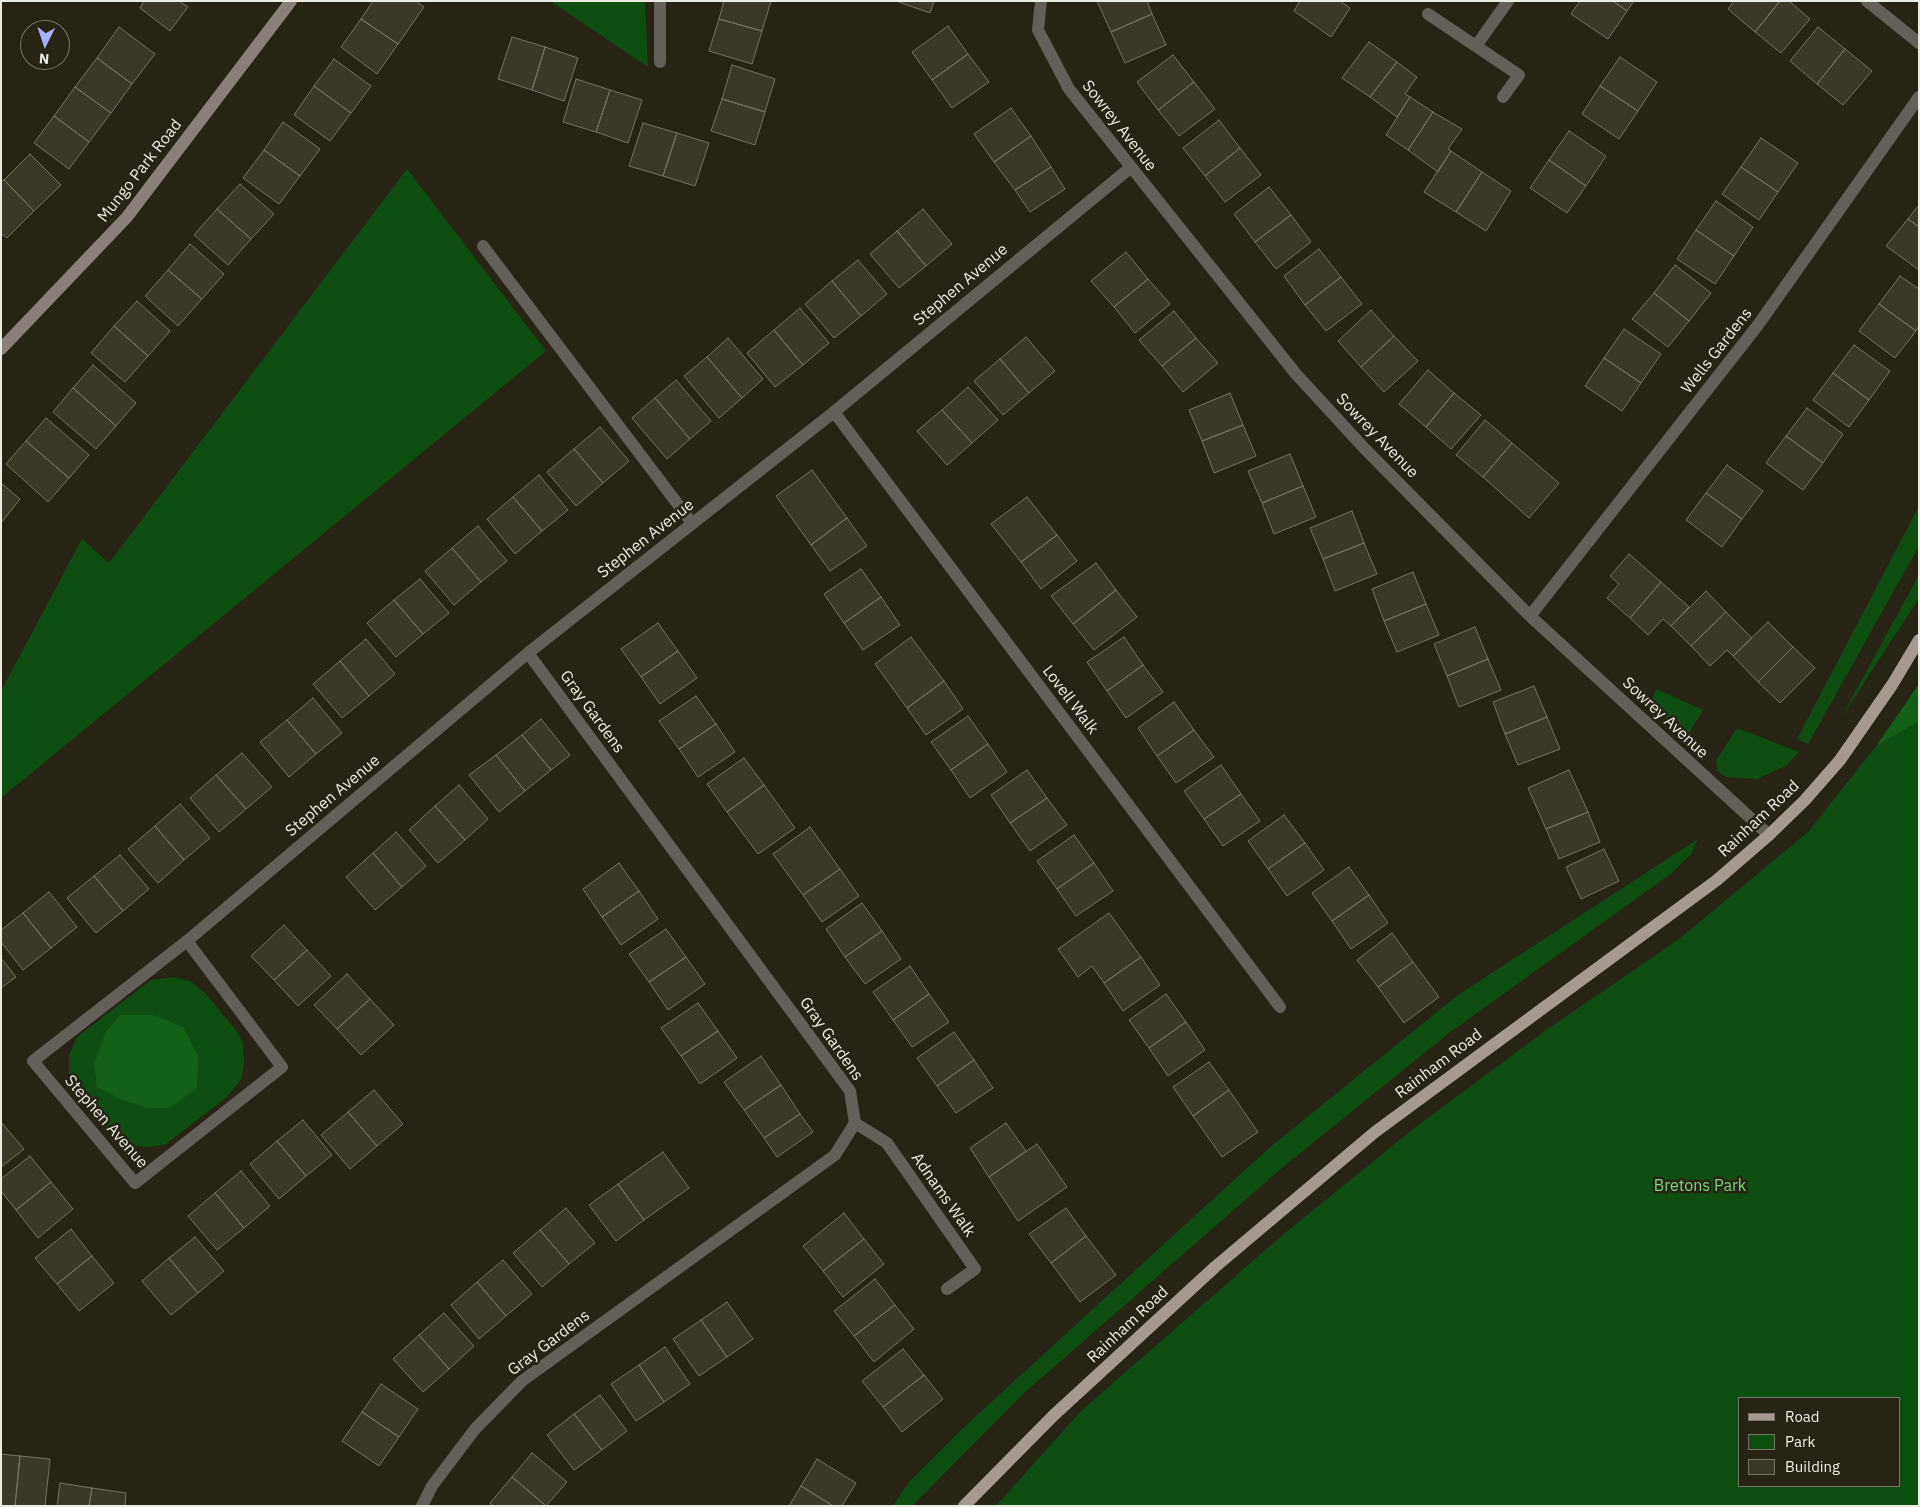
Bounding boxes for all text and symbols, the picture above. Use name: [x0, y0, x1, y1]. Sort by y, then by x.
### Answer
north arrow: [20, 20, 70, 70]
text: N: [38, 50, 50, 68]
street label: Sowrey Avenue: [1078, 77, 1160, 175]
street label: Mungo Park Road: [94, 116, 186, 226]
street label: Stephen Avenue: [910, 240, 1012, 330]
street label: Wells Gardens: [1678, 304, 1756, 398]
street label: Sowrey Avenue: [1332, 390, 1422, 482]
street label: Stephen Avenue: [594, 495, 698, 583]
street label: Lovell Walk: [1038, 662, 1102, 738]
street label: Gray Gardens: [556, 667, 628, 757]
street label: Sowrey Avenue: [1618, 673, 1712, 763]
street label: Stephen Avenue: [282, 751, 384, 841]
street label: Rainham Road: [1714, 777, 1804, 861]
street label: Gray Gardens: [795, 994, 867, 1084]
street label: Rainham Road: [1392, 1025, 1486, 1103]
street label: Stephen Avenue: [60, 1072, 152, 1172]
street label: Adnams Walk: [907, 1149, 979, 1241]
park label: Bretons Park: [1654, 1176, 1746, 1196]
street label: Rainham Road: [1083, 1283, 1173, 1367]
street label: Gray Gardens: [504, 1306, 594, 1380]
legend: [1738, 1397, 1900, 1487]
text: Road: [1785, 1407, 1820, 1426]
text: Park: [1785, 1432, 1815, 1451]
text: Building: [1785, 1457, 1840, 1476]

